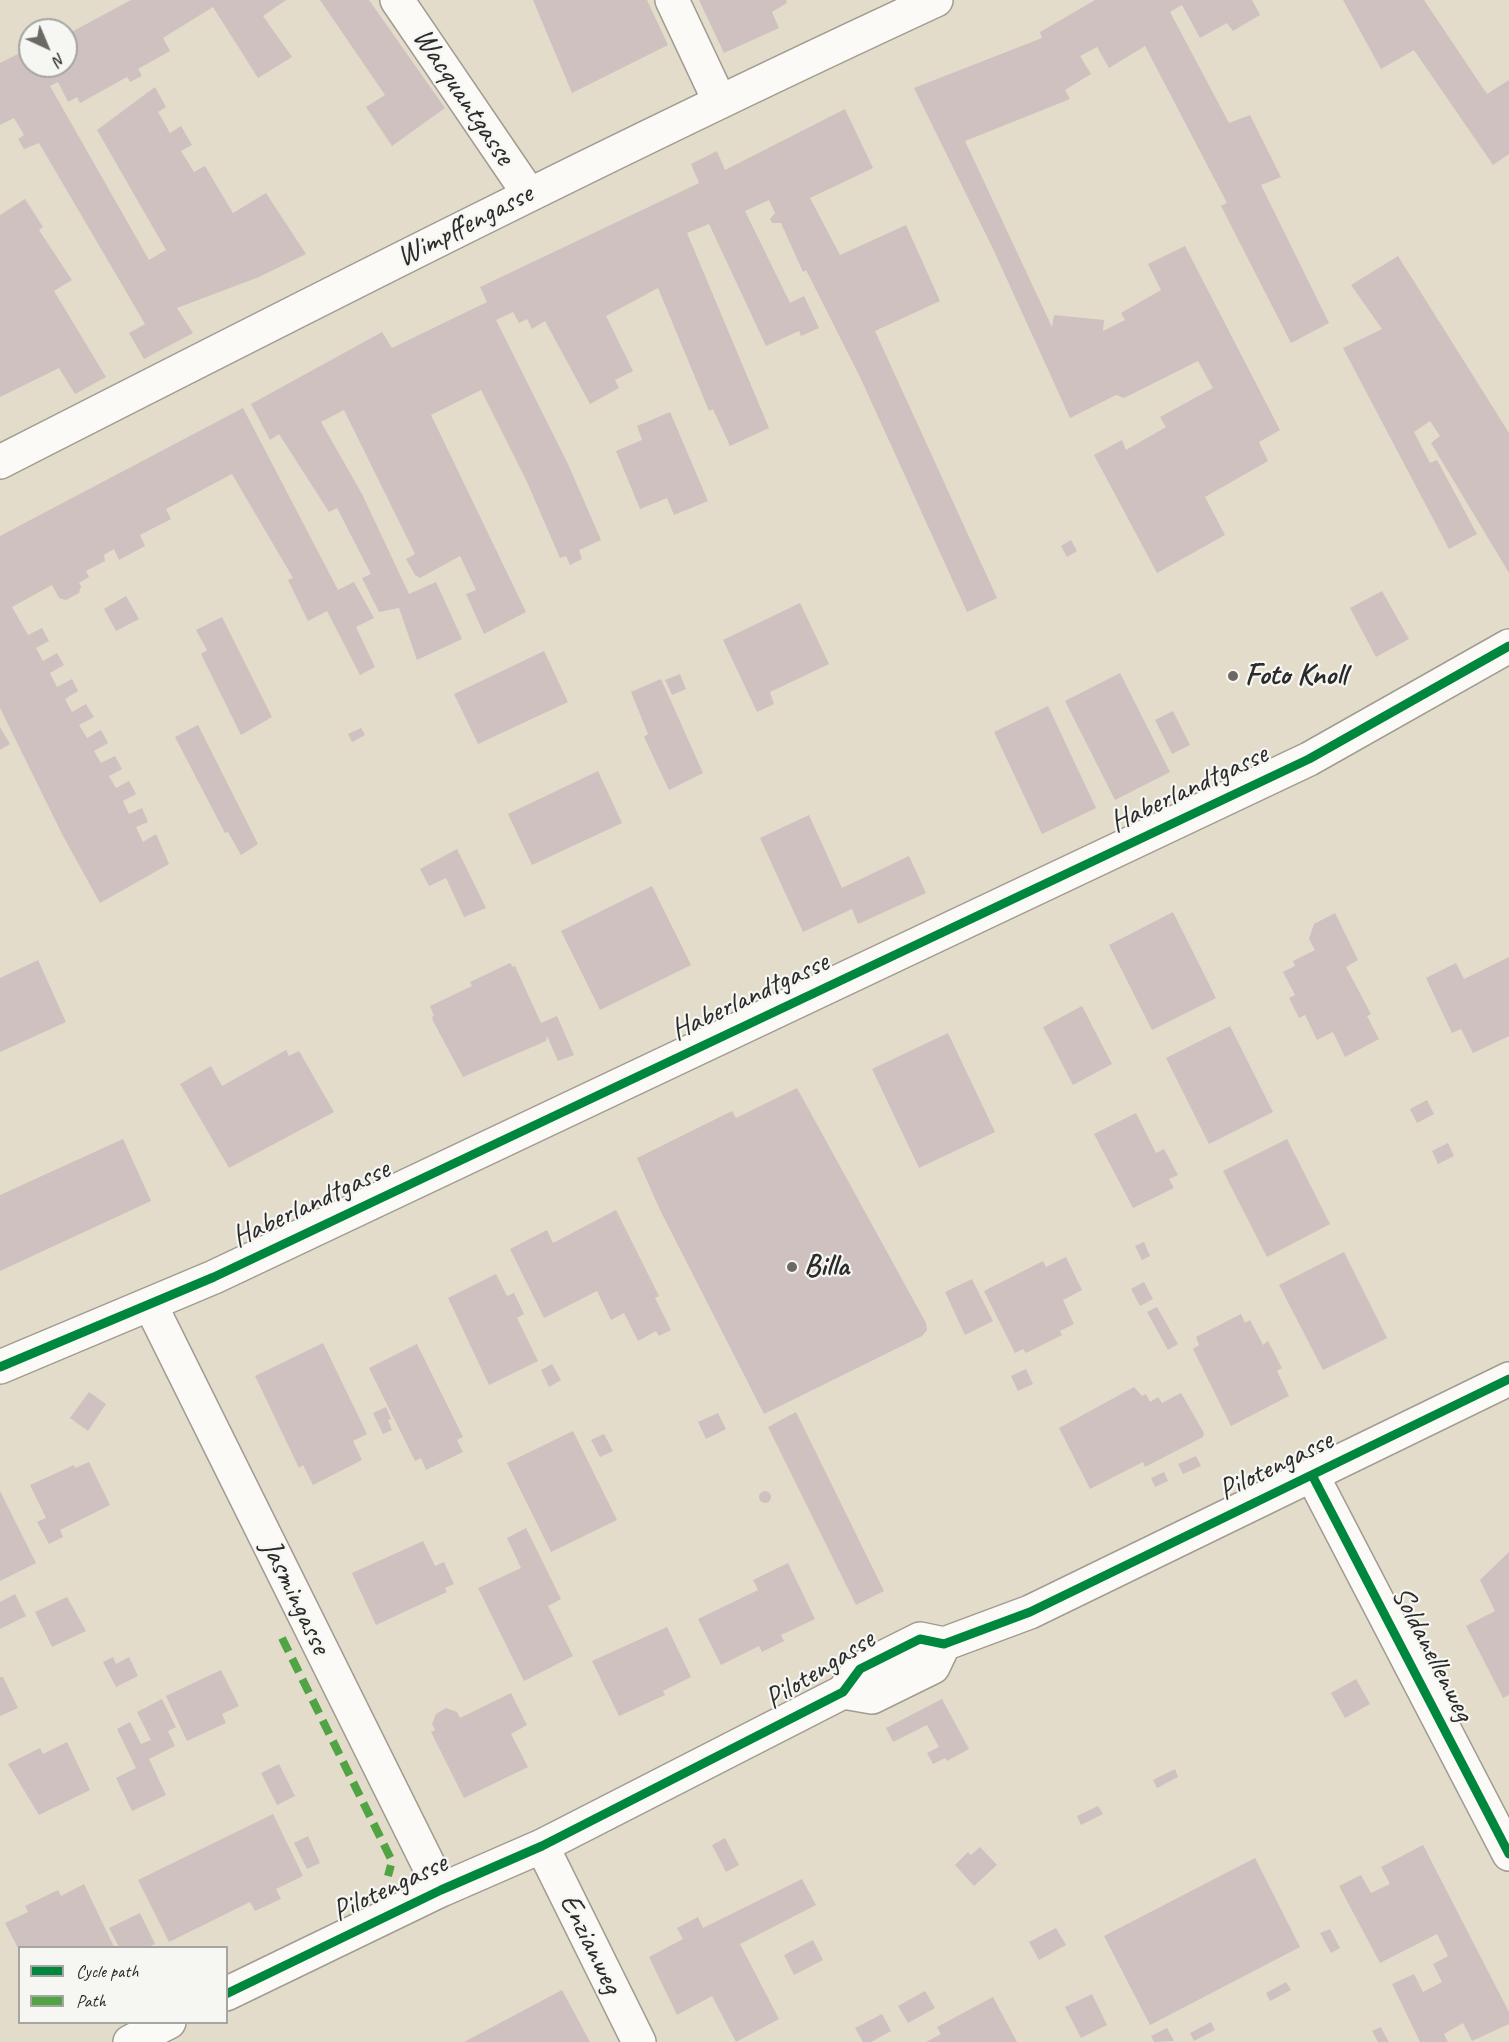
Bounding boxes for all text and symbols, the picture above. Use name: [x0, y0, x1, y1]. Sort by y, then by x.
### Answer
north arrow: [18, 18, 78, 78]
street label: Wacquantgasse: [404, 22, 522, 172]
text: N: [49, 49, 70, 70]
street label: Wimpffengasse: [391, 176, 539, 276]
place label: Foto Knoll: [1245, 658, 1347, 694]
marker: Foto Knoll: [1226, 669, 1240, 683]
street label: Haberlandtgasse: [1104, 737, 1274, 841]
street label: Haberlandtgasse: [665, 945, 835, 1049]
street label: Haberlandtgasse: [226, 1152, 396, 1256]
place label: Billa: [804, 1249, 849, 1285]
marker: Billa: [785, 1260, 799, 1274]
street label: Pilotengasse: [1213, 1423, 1339, 1509]
street label: Jasmingasse: [252, 1534, 338, 1660]
street label: Soldanellenweg: [1383, 1581, 1481, 1727]
street label: Pilotengasse: [758, 1622, 882, 1718]
street label: Pilotengasse: [327, 1846, 453, 1930]
street label: Enzianweg: [551, 1889, 629, 1999]
legend: [18, 1946, 228, 2024]
text: Cycle path: [76, 1960, 138, 1982]
text: Path: [76, 1990, 106, 2012]

